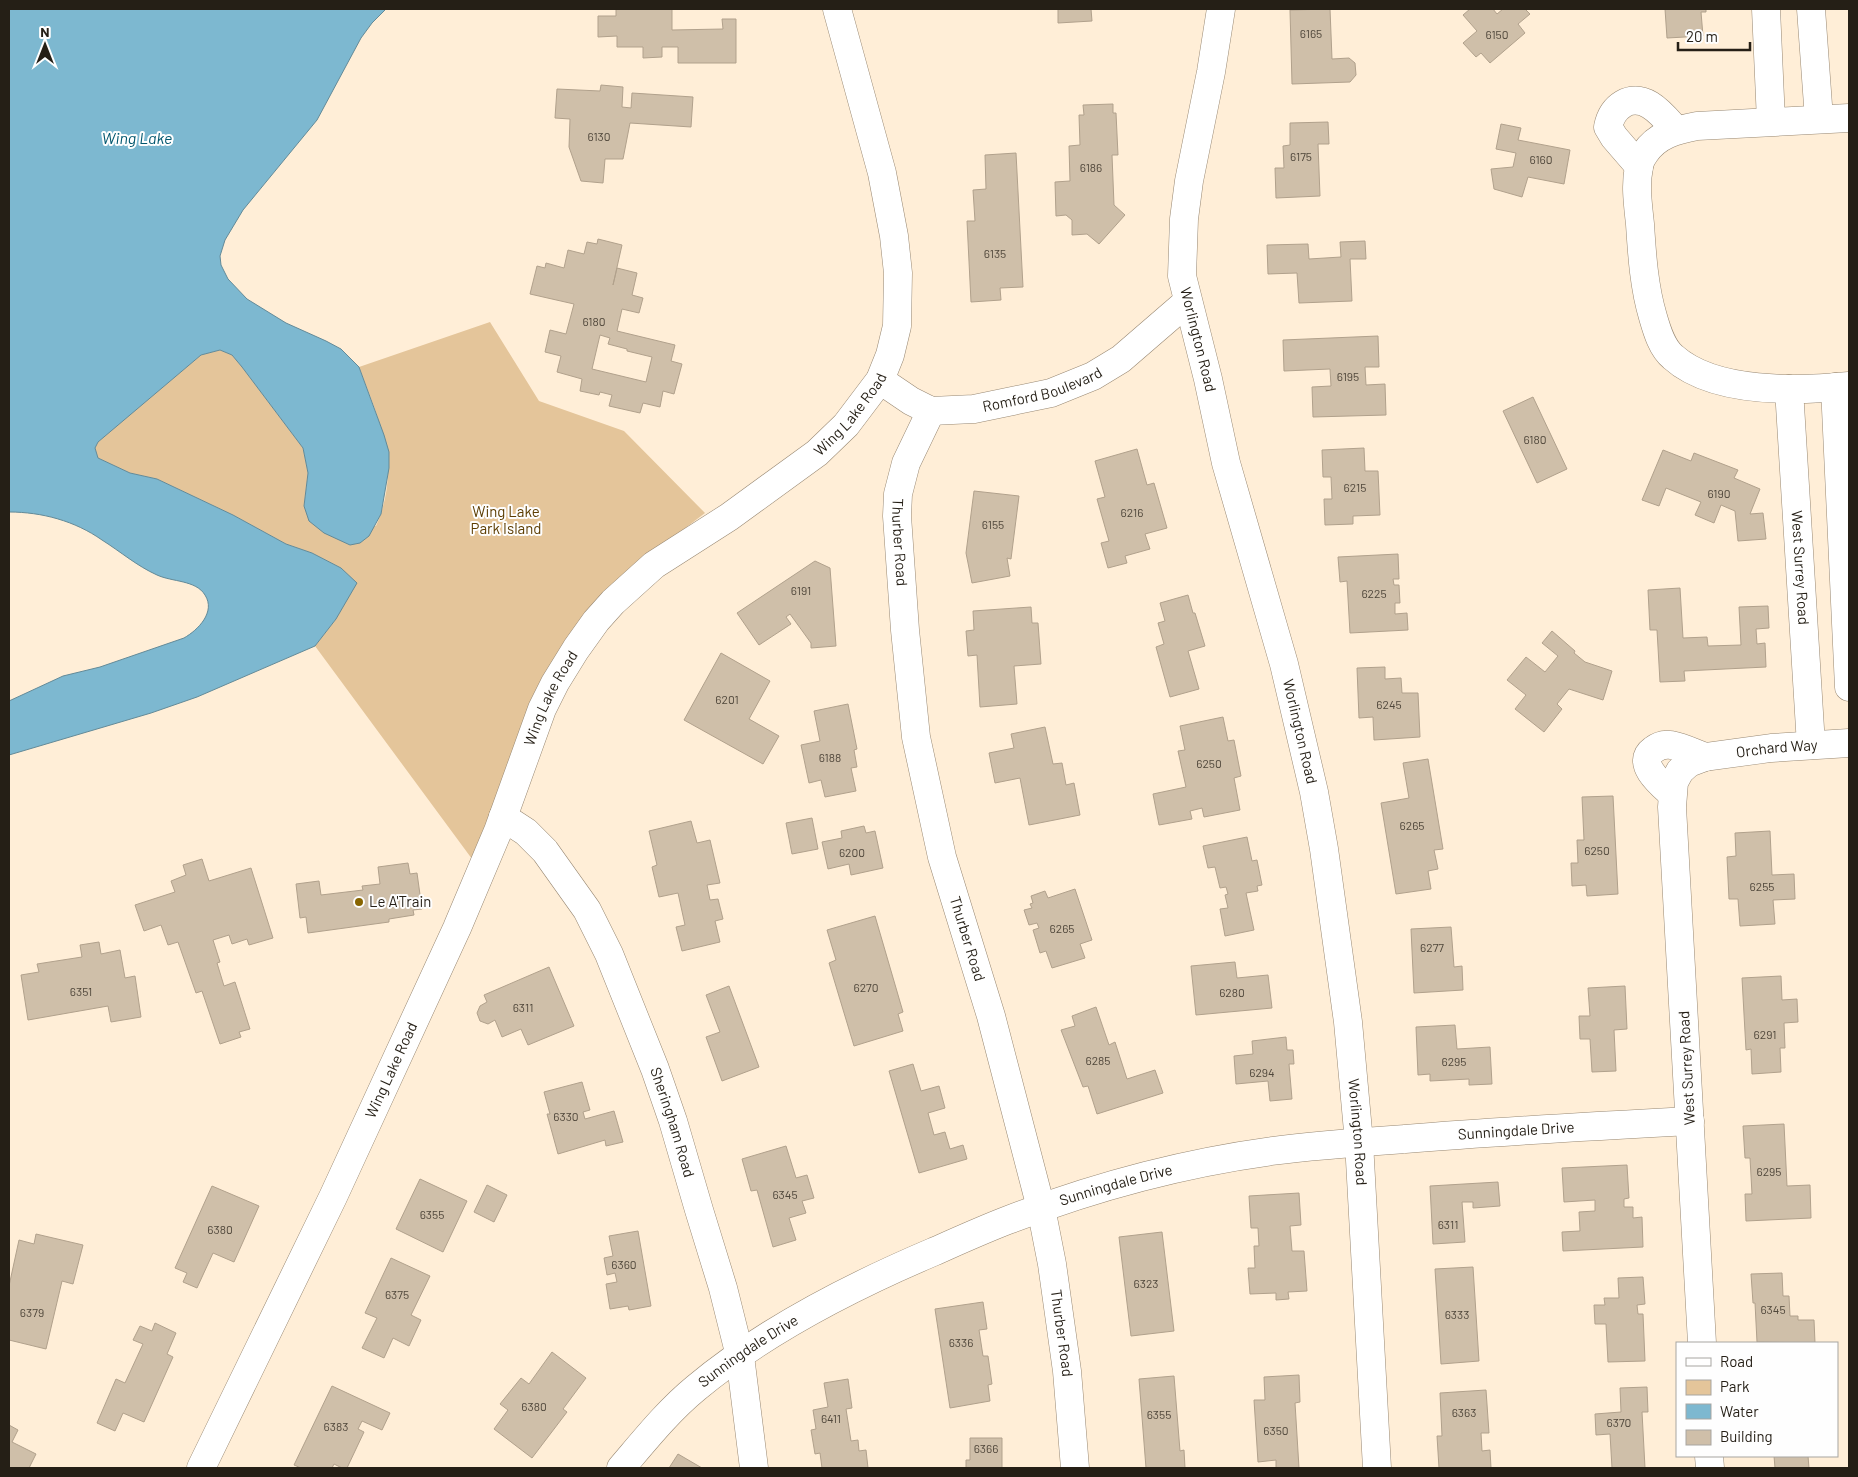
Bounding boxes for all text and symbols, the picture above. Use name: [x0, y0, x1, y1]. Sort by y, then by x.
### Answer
north arrow: [20, 20, 70, 70]
scale bar: [1678, 20, 1750, 52]
text: N: [40, 23, 50, 40]
house number: 6165: [1300, 26, 1322, 40]
house number: 6150: [1485, 27, 1509, 41]
text: 20 m: [1686, 27, 1718, 45]
water label: Wing Lake: [102, 128, 172, 147]
house number: 6130: [587, 129, 611, 143]
house number: 6175: [1290, 149, 1312, 163]
house number: 6160: [1529, 152, 1553, 166]
house number: 6186: [1080, 160, 1102, 174]
house number: 6135: [984, 246, 1006, 260]
street label: Worlington Road: [1177, 285, 1221, 393]
house number: 6180: [582, 314, 606, 328]
street label: Romford Boulevard: [981, 363, 1105, 415]
house number: 6195: [1337, 369, 1359, 383]
street label: Wing Lake Road: [810, 370, 890, 459]
house number: 6180: [1523, 432, 1547, 446]
house number: 6215: [1344, 480, 1366, 494]
house number: 6190: [1707, 486, 1731, 500]
street label: Thurber Road: [889, 498, 912, 587]
park label: Wing Lake Park Island: [471, 502, 541, 537]
house number: 6216: [1121, 505, 1143, 519]
street label: West Surrey Road: [1789, 510, 1814, 625]
house number: 6155: [982, 517, 1004, 531]
house number: 6191: [791, 583, 811, 597]
house number: 6225: [1361, 586, 1387, 600]
street label: Wing Lake Road: [520, 647, 581, 748]
street label: Worlington Road: [1280, 677, 1322, 786]
house number: 6201: [715, 692, 739, 706]
house number: 6245: [1376, 697, 1402, 711]
street label: Orchard Way: [1735, 735, 1818, 761]
house number: 6188: [819, 750, 841, 764]
house number: 6250: [1196, 756, 1222, 770]
house number: 6265: [1400, 818, 1424, 832]
house number: 6250: [1584, 843, 1610, 857]
house number: 6200: [839, 845, 865, 859]
house number: 6255: [1750, 879, 1774, 893]
place label: Le A'Train: [369, 892, 431, 910]
street label: Thurber Road: [947, 894, 990, 983]
marker: Le A'Train: [353, 896, 365, 908]
house number: 6265: [1050, 921, 1074, 935]
house number: 6277: [1420, 940, 1444, 954]
house number: 6270: [853, 980, 879, 994]
house number: 6351: [70, 984, 92, 998]
house number: 6280: [1219, 985, 1245, 999]
house number: 6311: [513, 1000, 533, 1014]
street label: West Surrey Road: [1674, 1010, 1698, 1126]
street label: Wing Lake Road: [361, 1019, 420, 1121]
house number: 6291: [1754, 1027, 1776, 1041]
house number: 6285: [1085, 1053, 1111, 1067]
house number: 6295: [1441, 1054, 1467, 1068]
street label: Sheringham Road: [647, 1065, 699, 1179]
house number: 6294: [1249, 1065, 1275, 1079]
street label: Worlington Road: [1345, 1078, 1371, 1186]
house number: 6330: [553, 1109, 579, 1123]
street label: Sunningdale Drive: [1457, 1117, 1575, 1143]
street label: Sunningdale Drive: [1057, 1160, 1174, 1209]
house number: 6295: [1756, 1164, 1782, 1178]
house number: 6345: [772, 1187, 798, 1201]
house number: 6355: [420, 1207, 444, 1221]
house number: 6311: [1438, 1217, 1458, 1231]
house number: 6380: [207, 1222, 233, 1236]
house number: 6360: [611, 1257, 637, 1271]
house number: 6323: [1134, 1276, 1158, 1290]
house number: 6375: [385, 1287, 409, 1301]
street label: Thurber Road: [1048, 1288, 1077, 1377]
house number: 6345: [1760, 1302, 1786, 1316]
house number: 6379: [20, 1305, 44, 1319]
house number: 6333: [1445, 1307, 1469, 1321]
street label: Sunningdale Drive: [694, 1310, 801, 1391]
house number: 6336: [949, 1335, 973, 1349]
legend: [1676, 1342, 1838, 1457]
text: Road: [1720, 1352, 1753, 1370]
text: Park: [1720, 1377, 1750, 1395]
house number: 6380: [521, 1399, 547, 1413]
text: Water: [1720, 1402, 1759, 1420]
house number: 6363: [1452, 1405, 1476, 1419]
house number: 6355: [1147, 1407, 1171, 1421]
house number: 6411: [821, 1411, 841, 1425]
house number: 6370: [1607, 1415, 1631, 1429]
house number: 6383: [324, 1419, 348, 1433]
house number: 6350: [1263, 1423, 1289, 1437]
text: Building: [1720, 1427, 1773, 1445]
house number: 6366: [974, 1441, 998, 1455]

